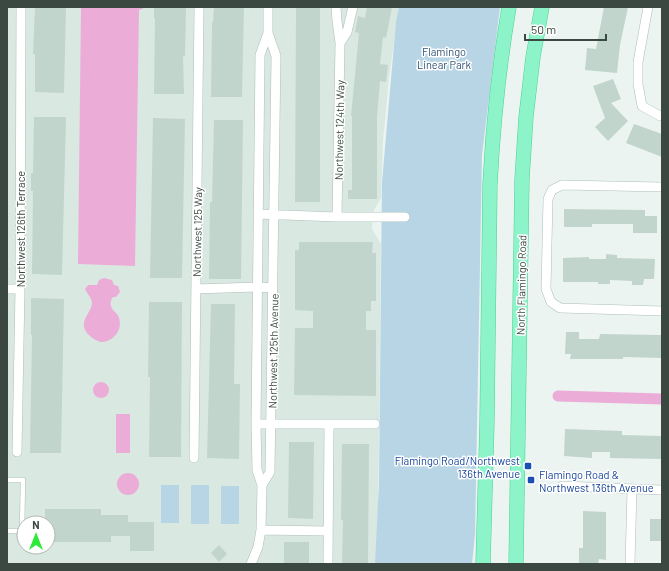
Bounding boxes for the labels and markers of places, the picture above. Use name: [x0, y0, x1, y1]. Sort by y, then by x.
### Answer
place label: Flamingo Road/Northwest 136th Avenue: [395, 454, 520, 480]
marker: Flamingo Road/Northwest 136th Avenue: [523, 461, 533, 471]
place label: Flamingo Road & Northwest 136th Avenue: [539, 468, 654, 494]
marker: Flamingo Road & Northwest 136th Avenue: [526, 475, 536, 485]

